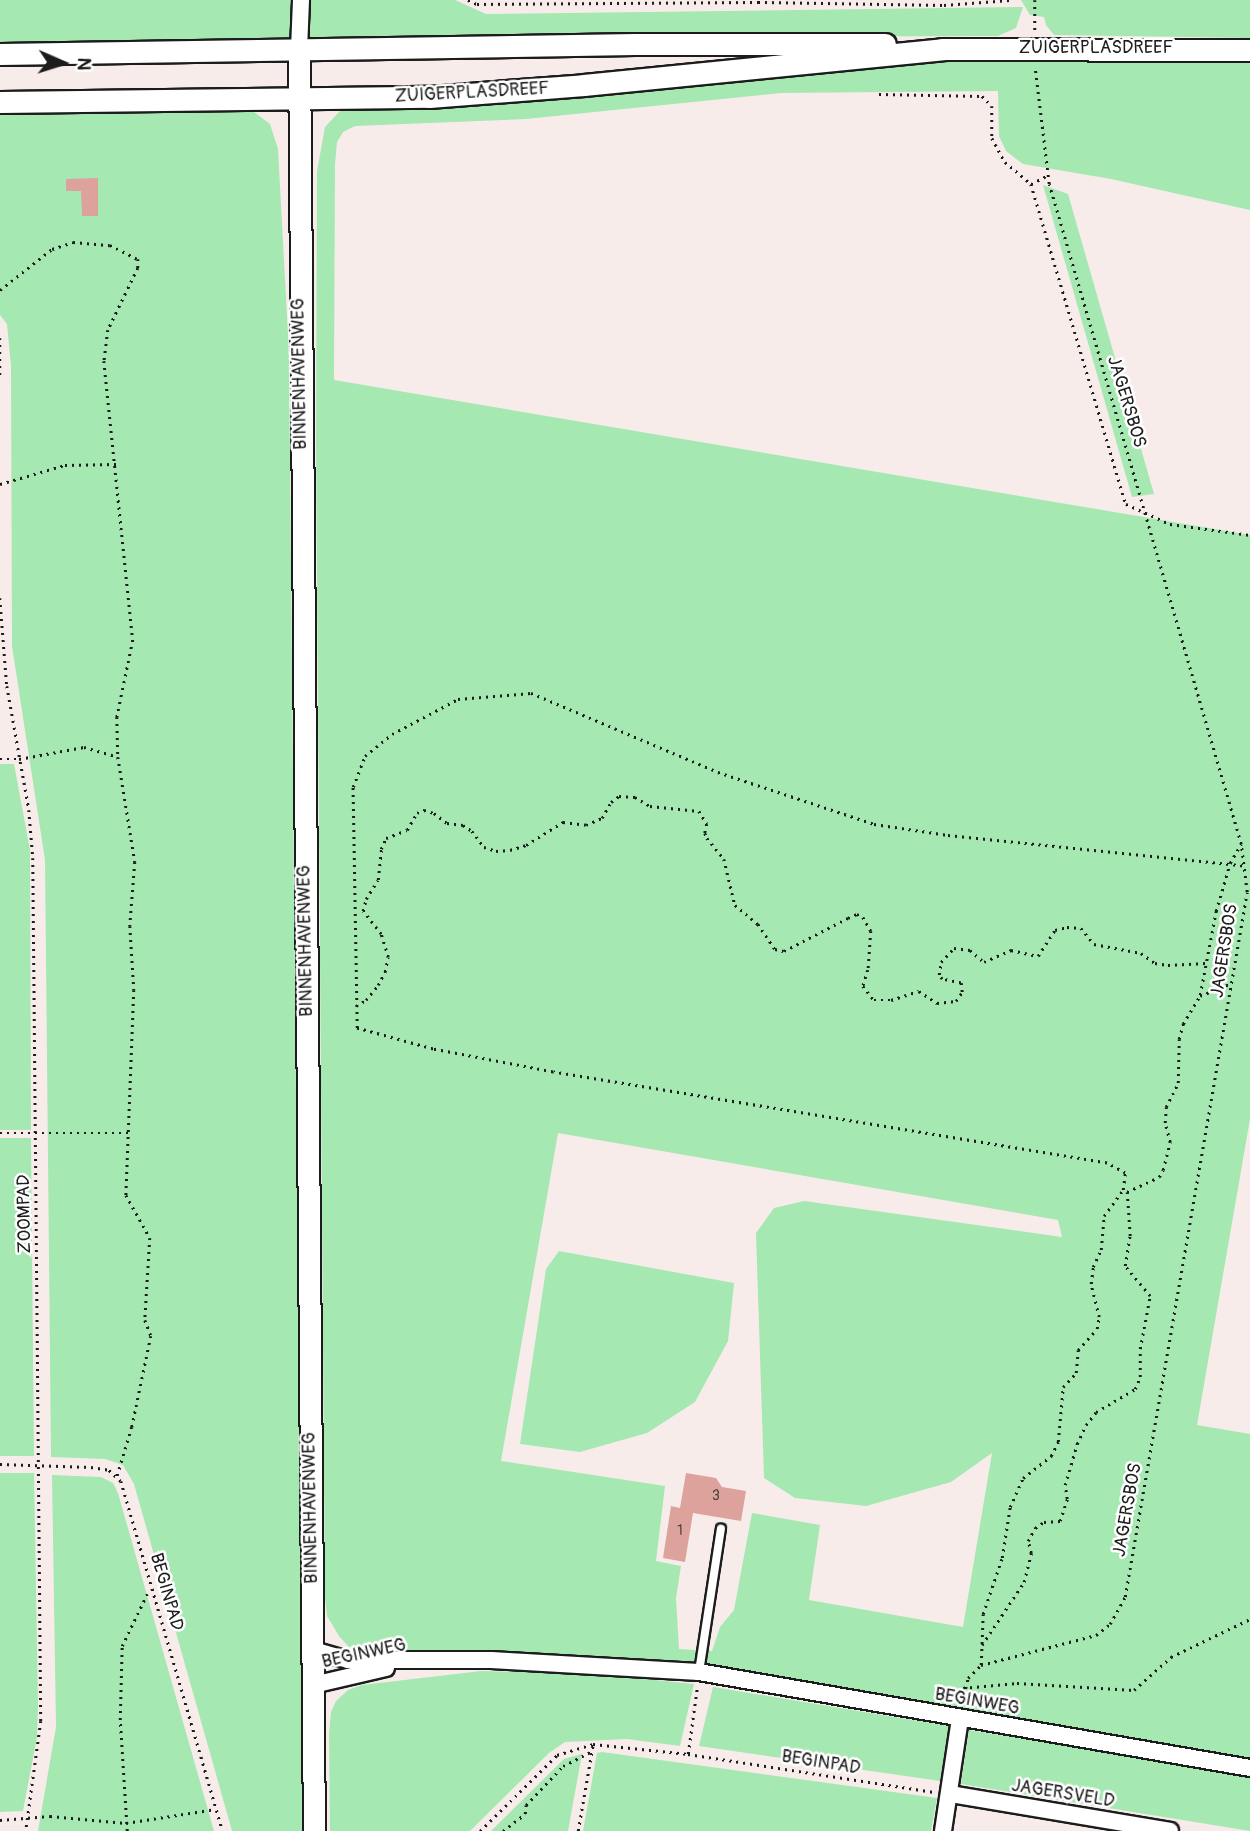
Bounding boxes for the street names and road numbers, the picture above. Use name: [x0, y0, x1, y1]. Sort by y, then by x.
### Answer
street label: ZUIGERPLASDREEF: [1019, 37, 1173, 59]
street label: ZUIGERPLASDREEF: [394, 78, 550, 108]
street label: BINNENHAVENWEG: [288, 298, 312, 450]
street label: JAGERSBOS: [1102, 354, 1150, 450]
street label: BINNENHAVENWEG: [294, 865, 318, 1017]
street label: JAGERSBOS: [1207, 903, 1243, 999]
street label: ZOOMPAD: [14, 1174, 36, 1254]
street label: BINNENHAVENWEG: [299, 1432, 323, 1584]
street label: JAGERSBOS: [1109, 1462, 1147, 1558]
street label: BEGINPAD: [145, 1551, 187, 1633]
street label: BEGINWEG: [320, 1635, 408, 1673]
street label: BEGINWEG: [933, 1684, 1021, 1720]
street label: BEGINPAD: [780, 1746, 862, 1780]
street label: JAGERSVELD: [1010, 1775, 1116, 1813]

